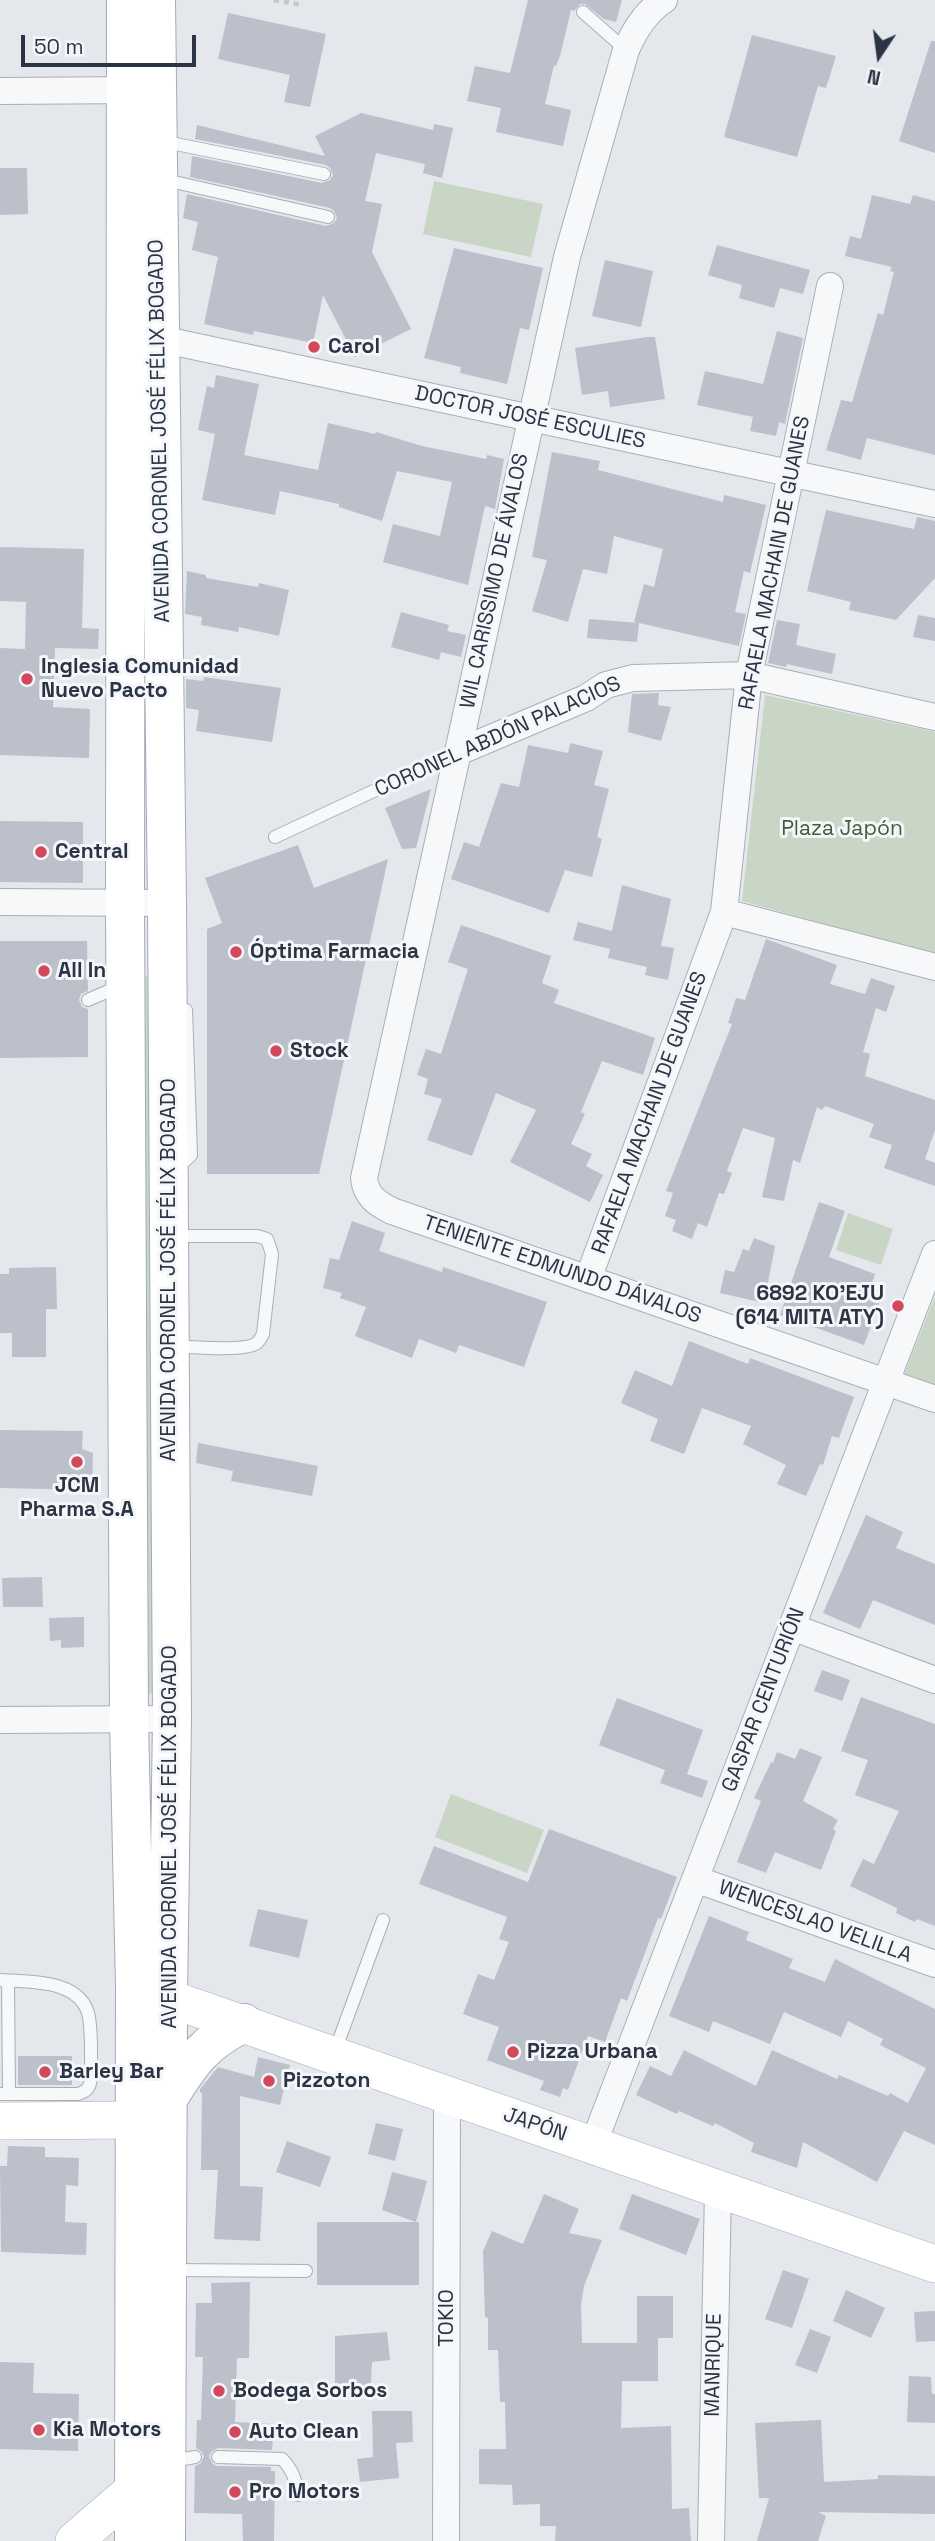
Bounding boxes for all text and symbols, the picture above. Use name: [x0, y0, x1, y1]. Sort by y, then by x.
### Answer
scale bar: [24, 21, 200, 65]
north arrow: [844, 21, 914, 91]
text: 50 m: [34, 33, 84, 60]
text: N: [865, 63, 883, 91]
street label: AVENIDA CORONEL JOSÉ FÉLIX BOGADO: [144, 239, 176, 623]
place label: Carol: [328, 334, 380, 360]
marker: Carol: [306, 339, 322, 355]
street label: DOCTOR JOSÉ ESCULIES: [412, 381, 648, 455]
street label: RAFAELA MACHAIN DE GUANES: [734, 414, 816, 712]
street label: WIL CARISSIMO DE ÁVALOS: [456, 451, 534, 711]
place label: Inglesia Comunidad Nuevo Pacto: [41, 654, 239, 704]
marker: Inglesia Comunidad Nuevo Pacto: [19, 671, 35, 687]
street label: CORONEL ABDÓN PALACIOS: [371, 671, 625, 803]
park label: Plaza Japón: [781, 816, 903, 842]
place label: Central: [55, 839, 129, 865]
marker: Central: [33, 844, 49, 860]
place label: Óptima Farmacia: [250, 939, 419, 965]
marker: Óptima Farmacia: [228, 944, 244, 960]
place label: All In: [58, 958, 106, 984]
marker: All In: [36, 963, 52, 979]
street label: RAFAELA MACHAIN DE GUANES: [587, 968, 713, 1258]
place label: Stock: [290, 1038, 349, 1064]
marker: Stock: [268, 1043, 284, 1059]
street label: AVENIDA CORONEL JOSÉ FÉLIX BOGADO: [156, 1078, 182, 1462]
street label: TENIENTE EDMUNDO DÁVALOS: [420, 1210, 704, 1330]
place label: 6892 KO'EJU (614 MITA ATY): [735, 1281, 884, 1331]
marker: 6892 KO'EJU (614 MITA ATY): [890, 1298, 906, 1314]
marker: JCM Pharma S.A: [69, 1454, 85, 1470]
place label: JCM Pharma S.A: [20, 1473, 134, 1523]
street label: GASPAR CENTURIÓN: [717, 1604, 811, 1796]
street label: AVENIDA CORONEL JOSÉ FÉLIX BOGADO: [157, 1645, 183, 2029]
street label: WENCESLAO VELILLA: [715, 1875, 915, 1969]
place label: Pizza Urbana: [527, 2039, 658, 2065]
marker: Pizza Urbana: [505, 2044, 521, 2060]
place label: Barley Bar: [59, 2059, 164, 2085]
marker: Barley Bar: [37, 2064, 53, 2080]
place label: Pizzoton: [283, 2068, 370, 2094]
marker: Pizzoton: [261, 2073, 277, 2089]
street label: JAPÓN: [500, 2102, 570, 2148]
street label: TOKIO: [434, 2289, 460, 2347]
street label: MANRIQUE: [700, 2313, 728, 2417]
place label: Bodega Sorbos: [233, 2378, 387, 2404]
marker: Bodega Sorbos: [211, 2383, 227, 2399]
place label: Kia Motors: [53, 2417, 161, 2443]
place label: Auto Clean: [249, 2419, 359, 2445]
marker: Kia Motors: [31, 2422, 47, 2438]
marker: Auto Clean: [227, 2424, 243, 2440]
place label: Pro Motors: [249, 2479, 360, 2505]
marker: Pro Motors: [227, 2484, 243, 2500]

